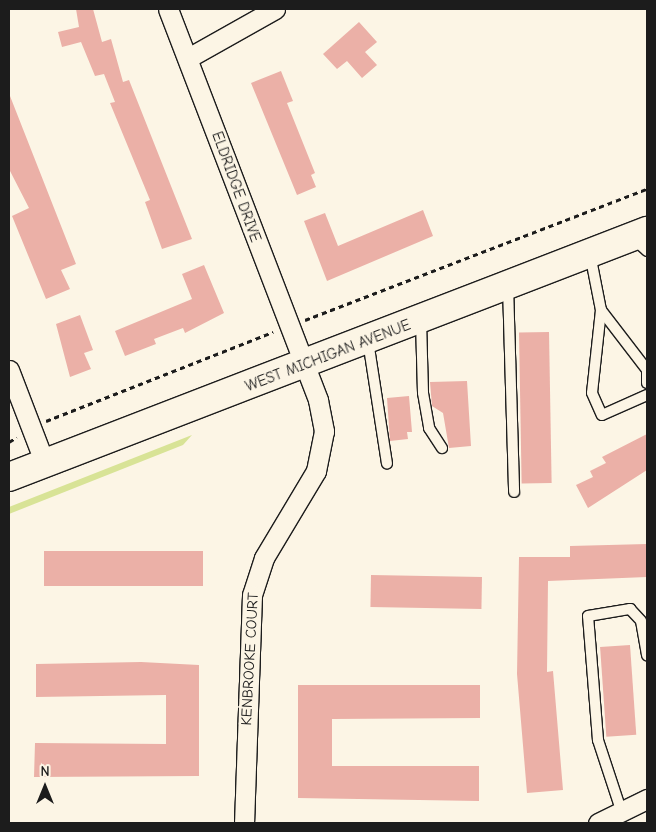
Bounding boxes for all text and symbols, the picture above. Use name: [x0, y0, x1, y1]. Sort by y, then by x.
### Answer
street label: ELDRIDGE DRIVE: [208, 129, 264, 245]
street label: WEST MICHIGAN AVENUE: [243, 316, 413, 396]
street label: KENBROOKE COURT: [238, 592, 262, 726]
north arrow: [20, 762, 70, 812]
text: N: [40, 763, 50, 780]

